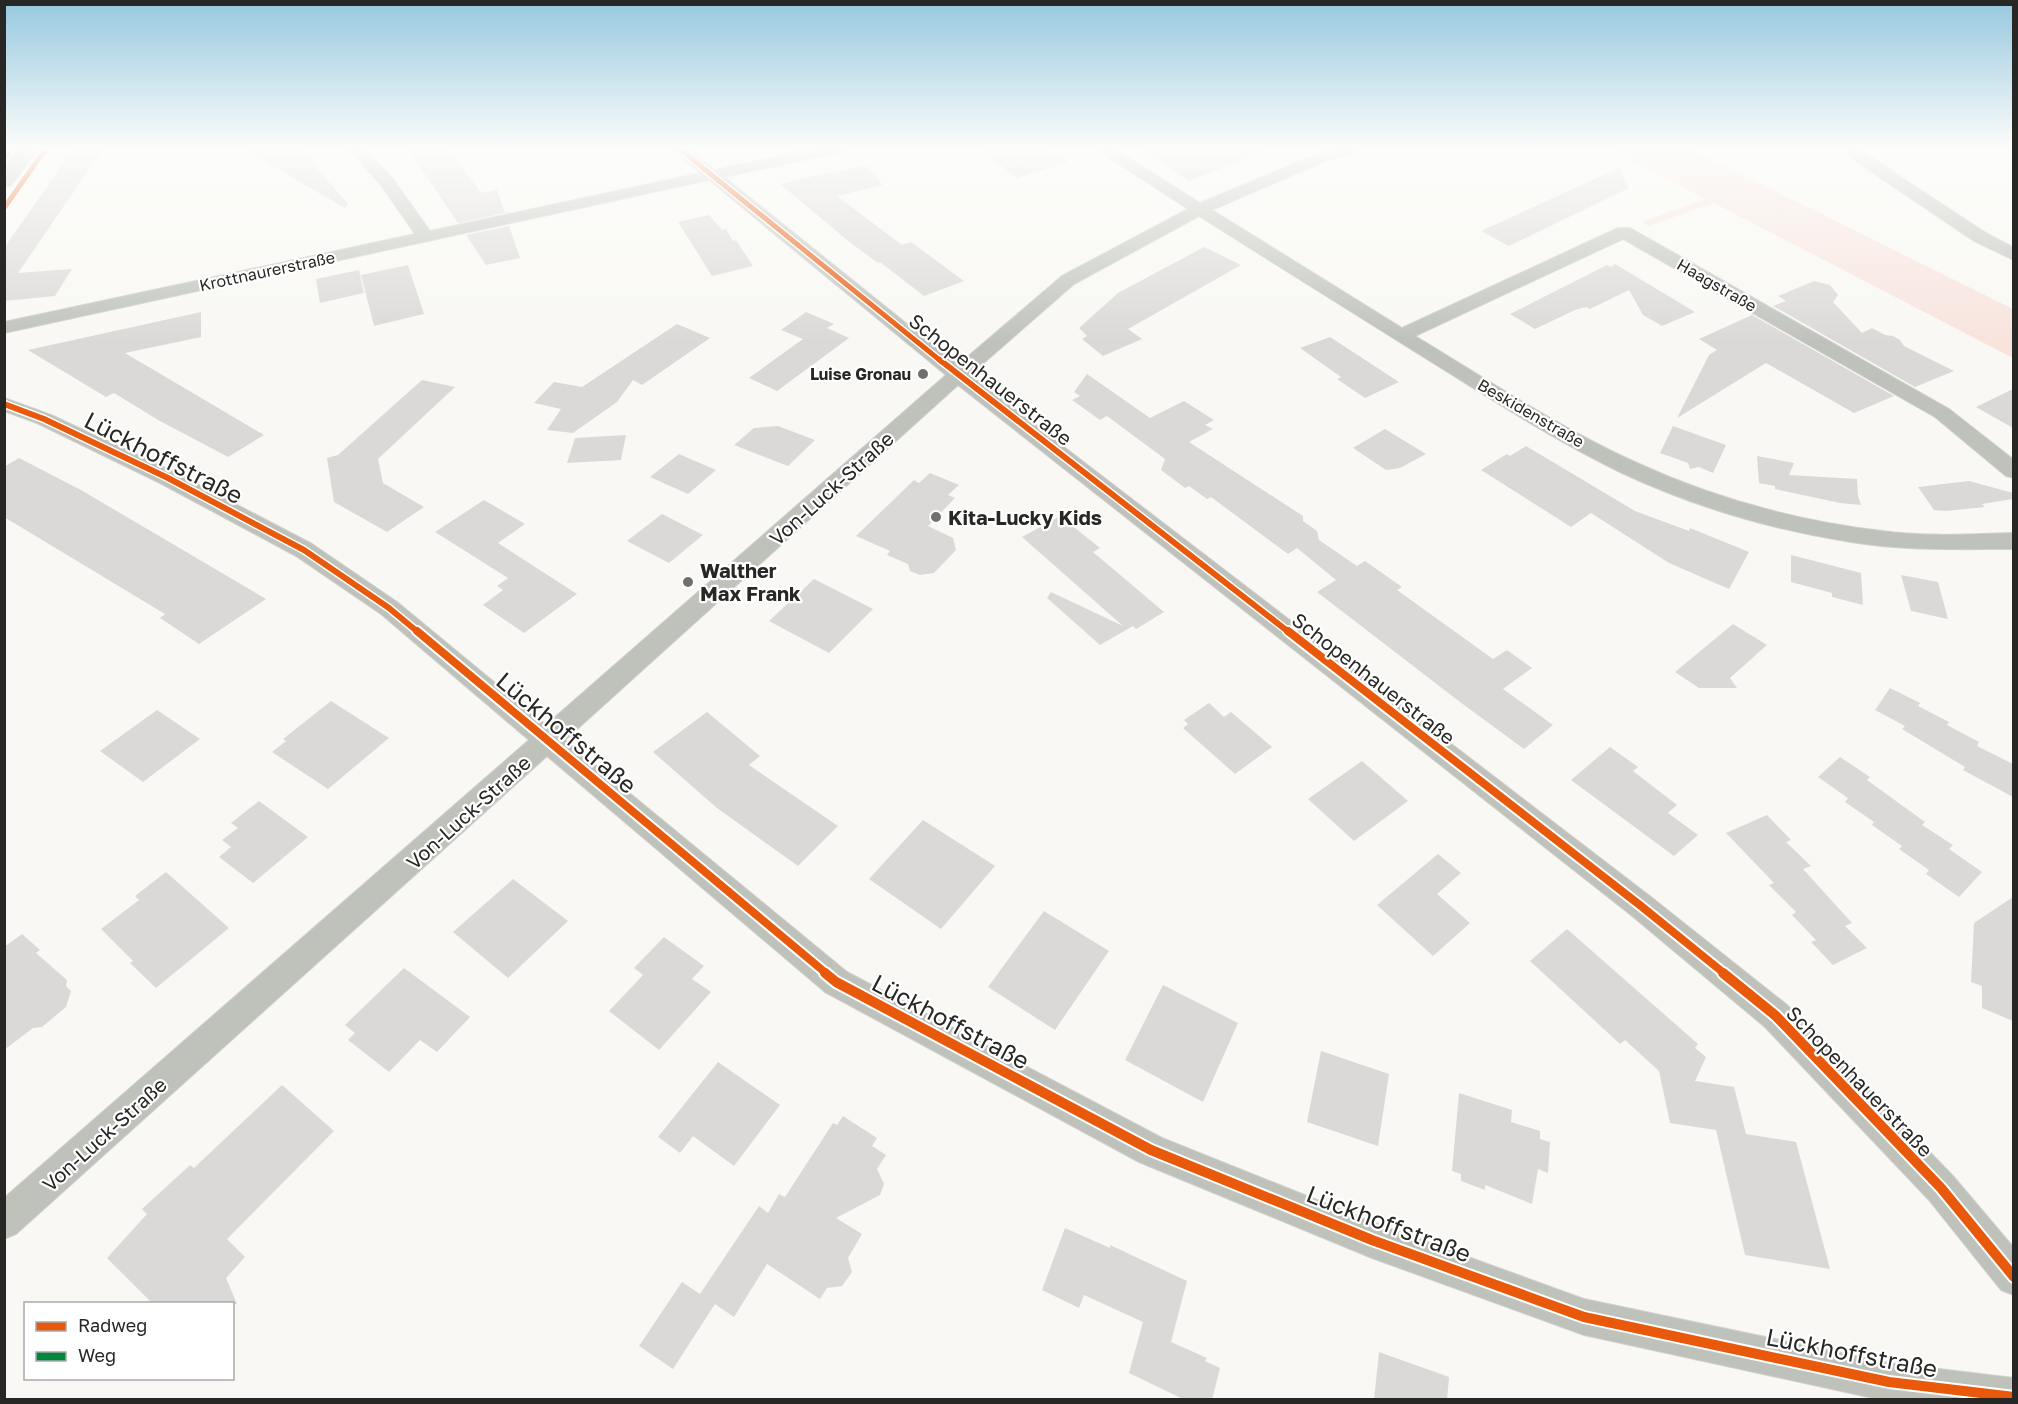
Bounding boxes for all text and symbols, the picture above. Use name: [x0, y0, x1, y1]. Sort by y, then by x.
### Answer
street label: Krottnaurerstraße: [197, 247, 337, 295]
street label: Haagstraße: [1674, 254, 1760, 316]
street label: Schopenhauerstraße: [905, 308, 1077, 450]
place label: Luise Gronau: [810, 364, 911, 384]
marker: Luise Gronau: [916, 367, 930, 381]
street label: Beskidenstraße: [1474, 375, 1588, 451]
street label: Lückhoffstraße: [80, 405, 248, 509]
street label: Von-Luck-Straße: [764, 426, 898, 550]
place label: Kita-Lucky Kids: [948, 505, 1102, 529]
marker: Kita-Lucky Kids: [929, 510, 943, 524]
place label: Walther Max Frank: [700, 558, 801, 605]
marker: Walther Max Frank: [681, 575, 695, 589]
street label: Schopenhauerstraße: [1288, 607, 1460, 749]
street label: Lückhoffstraße: [491, 665, 643, 799]
street label: Von-Luck-Straße: [401, 750, 535, 874]
street label: Lückhoffstraße: [867, 967, 1035, 1075]
street label: Schopenhauerstraße: [1782, 1001, 1938, 1161]
street label: Von-Luck-Straße: [37, 1072, 171, 1196]
street label: Lückhoffstraße: [1303, 1178, 1475, 1268]
legend: [24, 1302, 234, 1380]
text: Radweg: [78, 1314, 147, 1336]
street label: Lückhoffstraße: [1764, 1321, 1940, 1383]
text: Weg: [78, 1344, 116, 1366]

